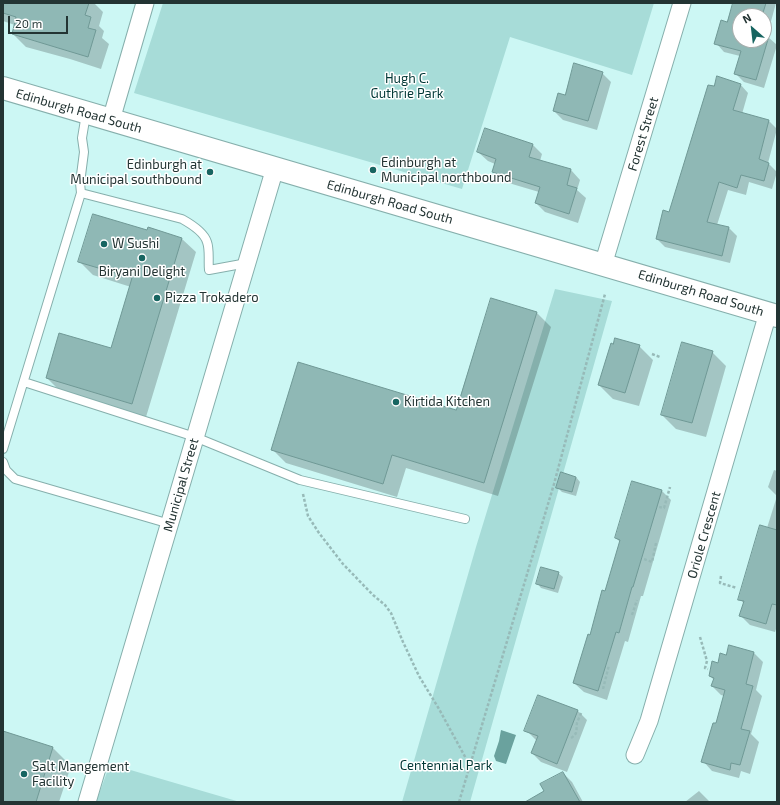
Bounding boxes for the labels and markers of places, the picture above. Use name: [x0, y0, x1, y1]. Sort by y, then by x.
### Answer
place label: Edinburgh at Municipal northbound: [381, 155, 511, 186]
place label: Edinburgh at Municipal southbound: [70, 157, 202, 188]
marker: Edinburgh at Municipal northbound: [368, 165, 378, 175]
marker: Edinburgh at Municipal southbound: [205, 167, 215, 177]
place label: W Sushi: [112, 236, 159, 252]
marker: W Sushi: [99, 239, 109, 249]
marker: Biryani Delight: [137, 253, 147, 263]
place label: Biryani Delight: [99, 264, 185, 280]
place label: Pizza Trokadero: [165, 290, 259, 306]
marker: Pizza Trokadero: [152, 293, 162, 303]
place label: Kirtida Kitchen: [404, 394, 490, 410]
marker: Kirtida Kitchen: [391, 397, 401, 407]
place label: Salt Mangement Facility: [32, 759, 129, 790]
marker: Salt Mangement Facility: [19, 769, 29, 779]

